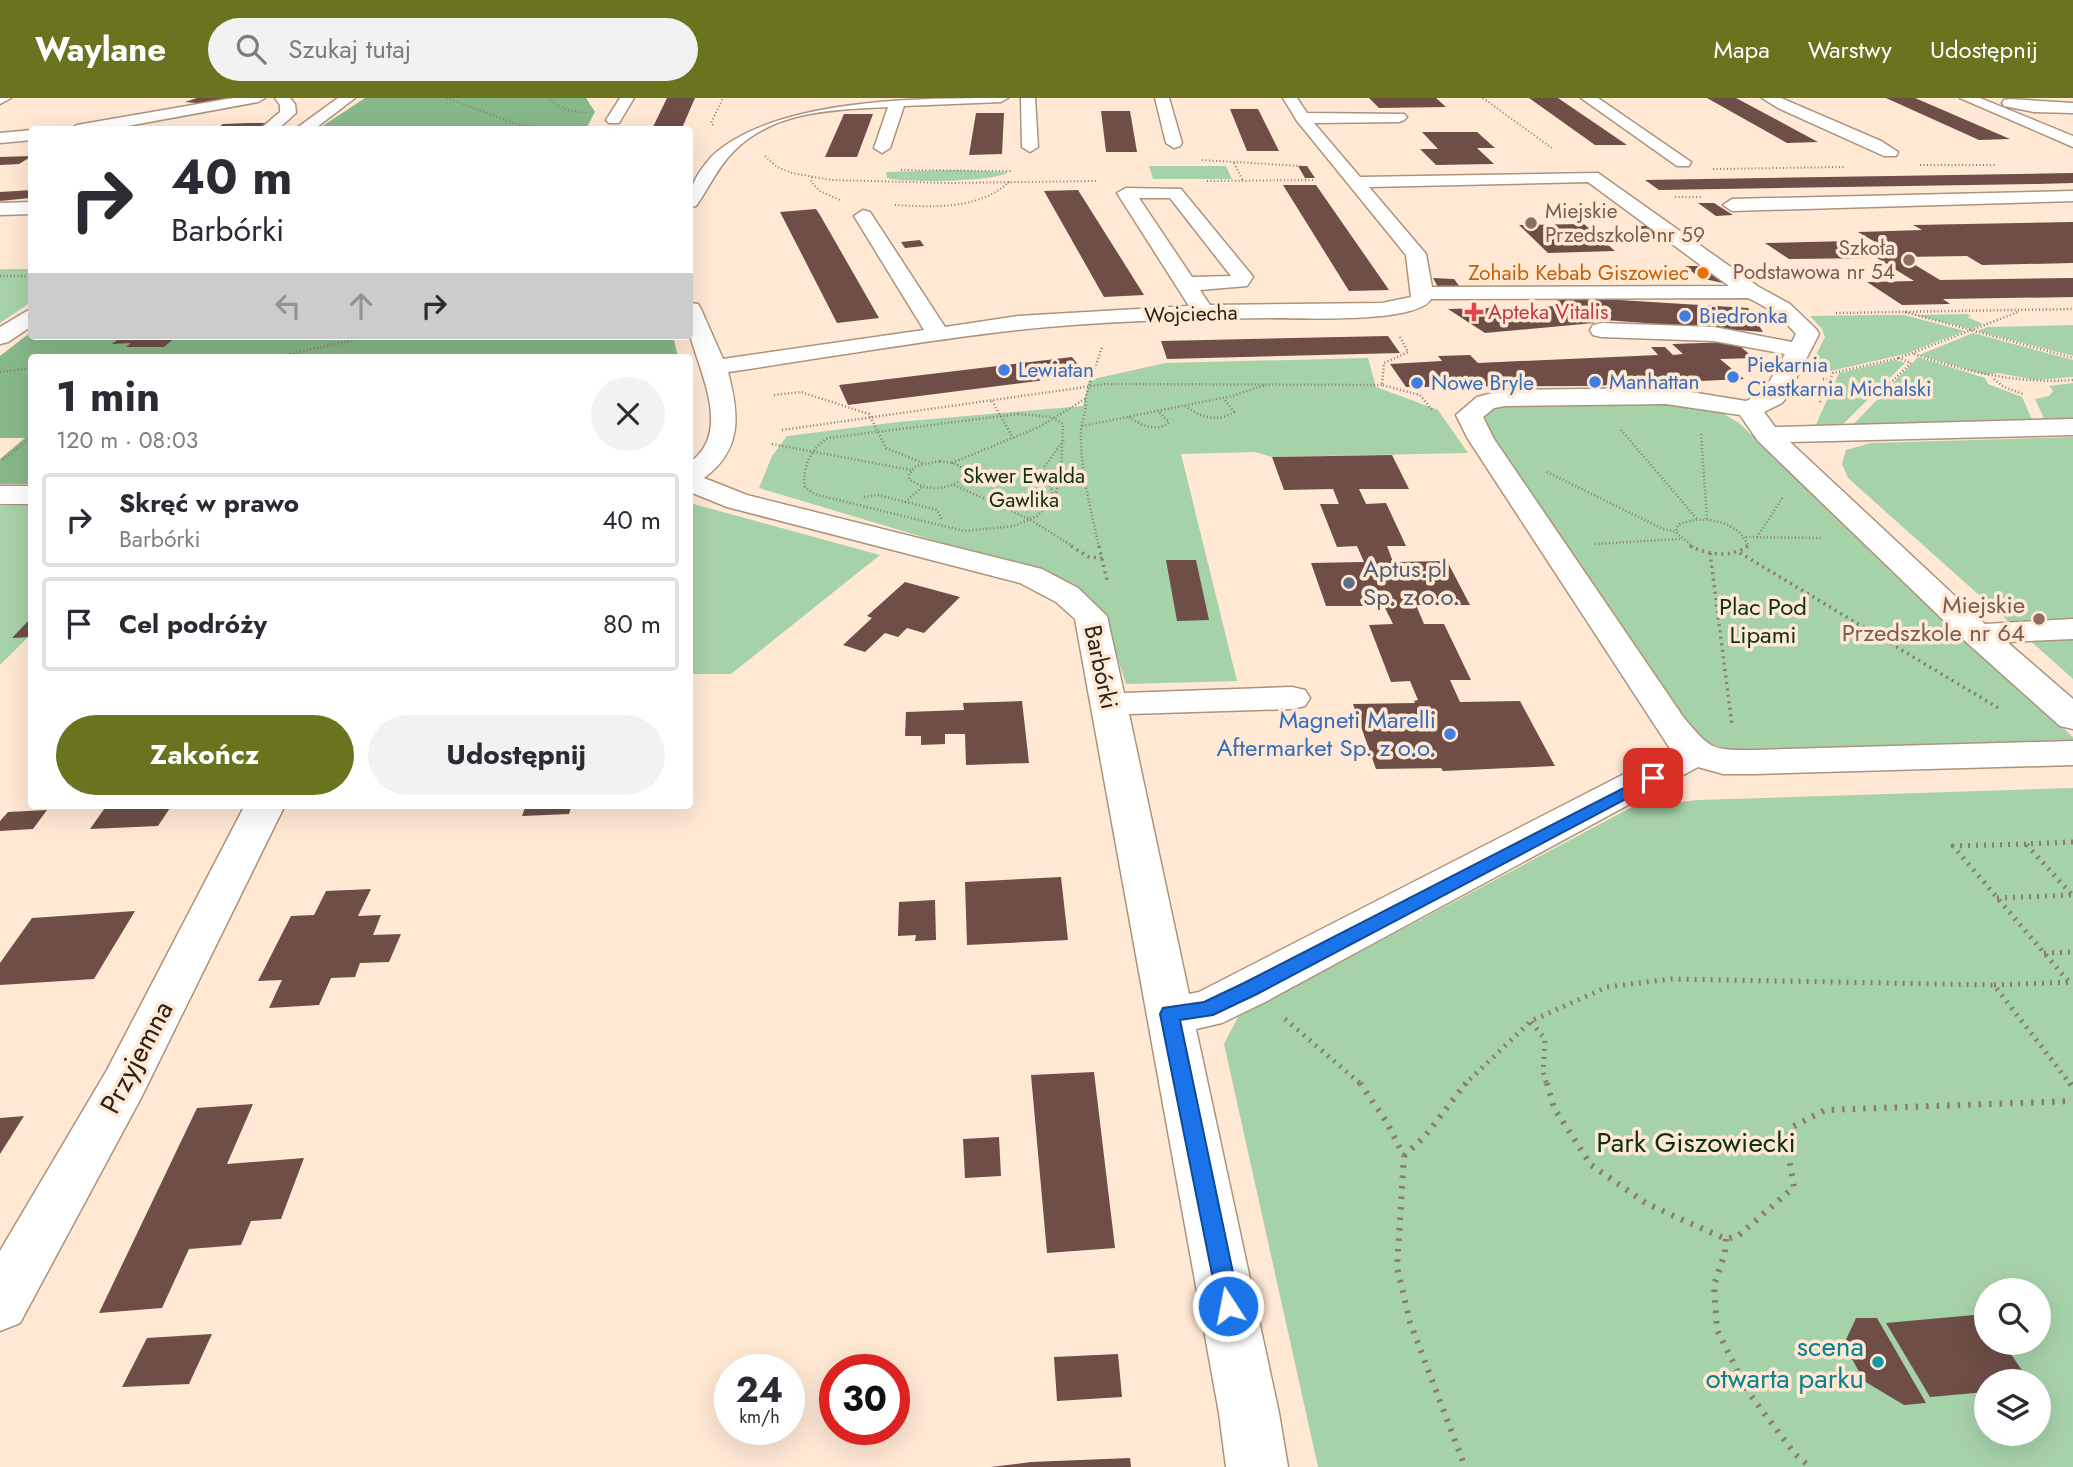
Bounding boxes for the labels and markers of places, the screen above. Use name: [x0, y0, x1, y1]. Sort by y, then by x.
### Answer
place label: Miejskie Przedszkole nr 59: [1545, 196, 1705, 250]
marker: Miejskie Przedszkole nr 59: [1523, 215, 1539, 231]
place label: Szkoła Podstawowa nr 54: [1733, 233, 1895, 287]
marker: Szkoła Podstawowa nr 54: [1901, 252, 1917, 268]
place label: Zohaib Kebab Giszowiec: [1468, 258, 1689, 288]
marker: Zohaib Kebab Giszowiec: [1695, 265, 1711, 281]
place label: Apteka Vitalis: [1488, 297, 1609, 327]
place label: Biedronka: [1699, 301, 1788, 331]
marker: Apteka Vitalis: [1466, 304, 1482, 320]
marker: Biedronka: [1677, 308, 1693, 324]
place label: Piekarnia Ciastkarnia Michalski: [1747, 350, 1932, 404]
place label: Lewiatan: [1018, 355, 1094, 385]
marker: Lewiatan: [996, 362, 1012, 378]
place label: Manhattan: [1609, 367, 1699, 397]
place label: Nowe Bryle: [1431, 368, 1534, 398]
marker: Piekarnia Ciastkarnia Michalski: [1725, 369, 1741, 385]
marker: Manhattan: [1587, 374, 1603, 390]
marker: Nowe Bryle: [1409, 375, 1425, 391]
place label: Aptus.pl Sp. z o.o.: [1363, 551, 1459, 614]
marker: Aptus.pl Sp. z o.o.: [1341, 575, 1357, 591]
place label: Miejskie Przedszkole nr 64: [1842, 587, 2025, 650]
marker: Miejskie Przedszkole nr 64: [2031, 611, 2047, 627]
place label: Magneti Marelli Aftermarket Sp. z o.o.: [1216, 702, 1436, 765]
marker: Magneti Marelli Aftermarket Sp. z o.o.: [1442, 726, 1458, 742]
pin: [1623, 748, 1683, 808]
place label: scena otwarta parku: [1706, 1326, 1864, 1399]
marker: scena otwarta parku: [1870, 1354, 1886, 1370]

